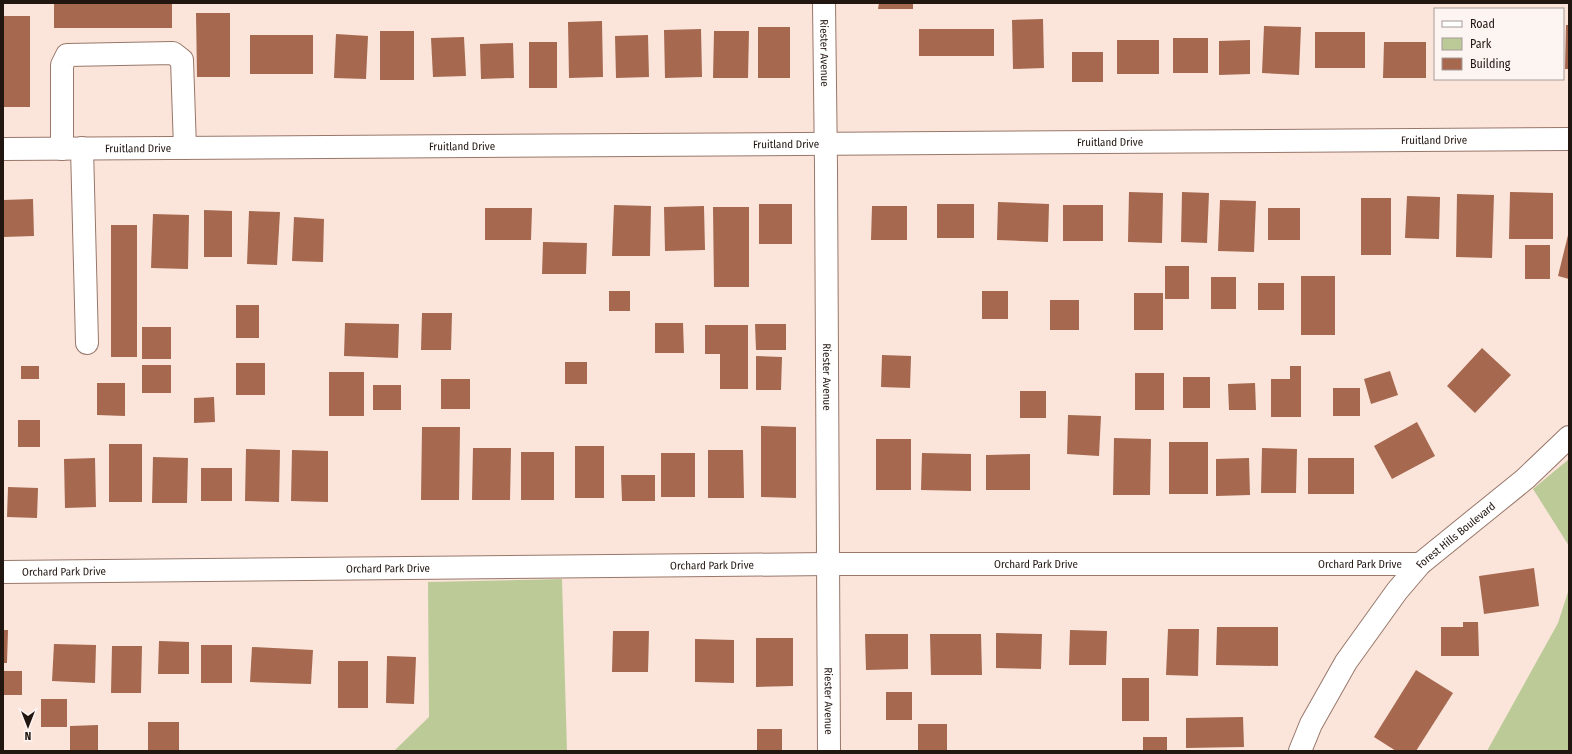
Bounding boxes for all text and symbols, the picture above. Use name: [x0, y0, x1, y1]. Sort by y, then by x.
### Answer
legend: [1434, 8, 1564, 80]
text: Road: [1470, 17, 1495, 31]
street label: Riester Avenue: [817, 19, 831, 87]
text: Park: [1470, 37, 1492, 51]
text: Building: [1470, 57, 1511, 71]
street label: Fruitland Drive: [1401, 134, 1467, 147]
street label: Fruitland Drive: [1077, 136, 1143, 149]
street label: Fruitland Drive: [753, 138, 819, 151]
street label: Fruitland Drive: [429, 140, 495, 153]
street label: Fruitland Drive: [105, 142, 171, 155]
street label: Riester Avenue: [820, 343, 833, 411]
street label: Forest Hills Boulevard: [1413, 500, 1498, 571]
street label: Orchard Park Drive: [994, 558, 1078, 571]
street label: Orchard Park Drive: [1318, 558, 1402, 571]
street label: Orchard Park Drive: [670, 559, 754, 573]
street label: Orchard Park Drive: [346, 562, 430, 576]
street label: Orchard Park Drive: [22, 565, 106, 579]
street label: Riester Avenue: [822, 667, 835, 735]
north arrow: [8, 706, 48, 746]
text: N: [25, 729, 31, 742]

